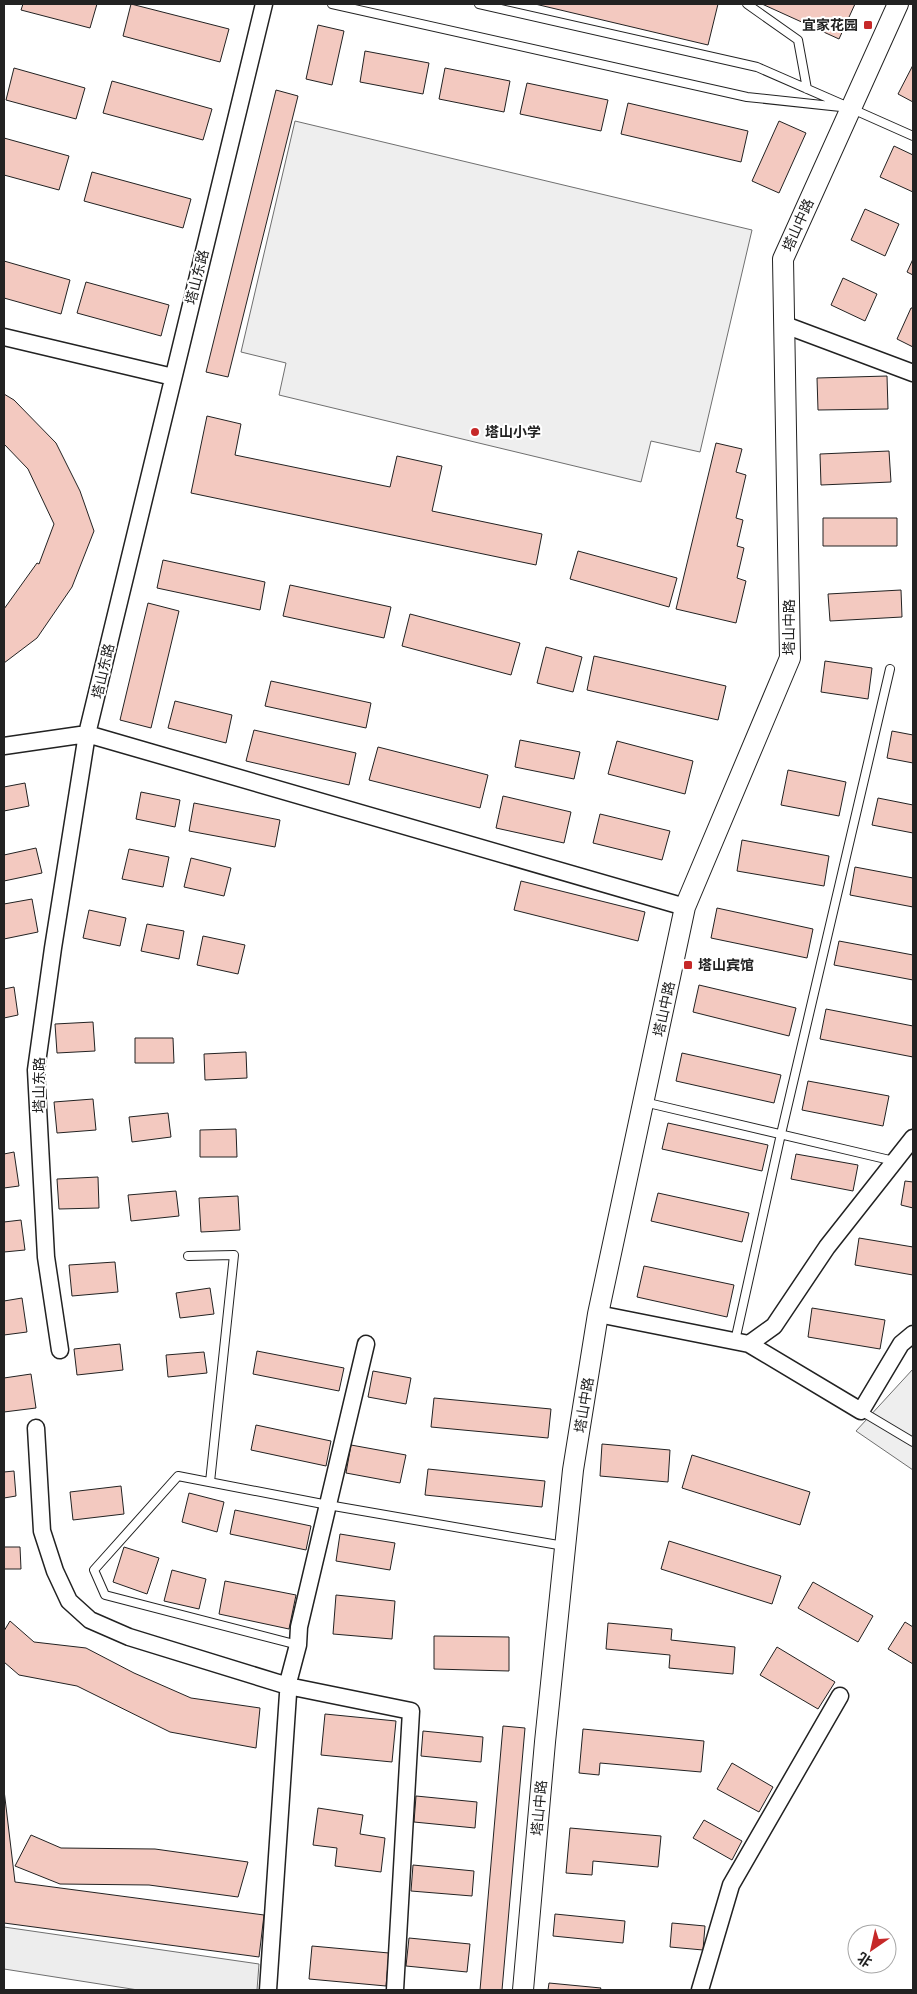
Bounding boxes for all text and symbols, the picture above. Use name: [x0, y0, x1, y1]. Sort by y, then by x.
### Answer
place label: 宜家花园: [802, 16, 858, 34]
marker: 宜家花园: [862, 19, 874, 31]
street label: 塔山中路: [778, 196, 818, 254]
street label: 塔山东路: [181, 248, 213, 306]
place label: 塔山小学: [485, 423, 541, 441]
marker: 塔山小学: [469, 426, 481, 438]
street label: 塔山中路: [780, 599, 798, 655]
street label: 塔山东路: [88, 642, 118, 700]
place label: 塔山宾馆: [698, 956, 754, 974]
marker: 塔山宾馆: [682, 959, 694, 971]
street label: 塔山中路: [649, 980, 679, 1038]
street label: 塔山东路: [30, 1057, 48, 1113]
street label: 塔山中路: [571, 1376, 597, 1434]
street label: 塔山中路: [528, 1779, 550, 1837]
north arrow: [847, 1924, 897, 1974]
text: 北: [854, 1948, 876, 1971]

